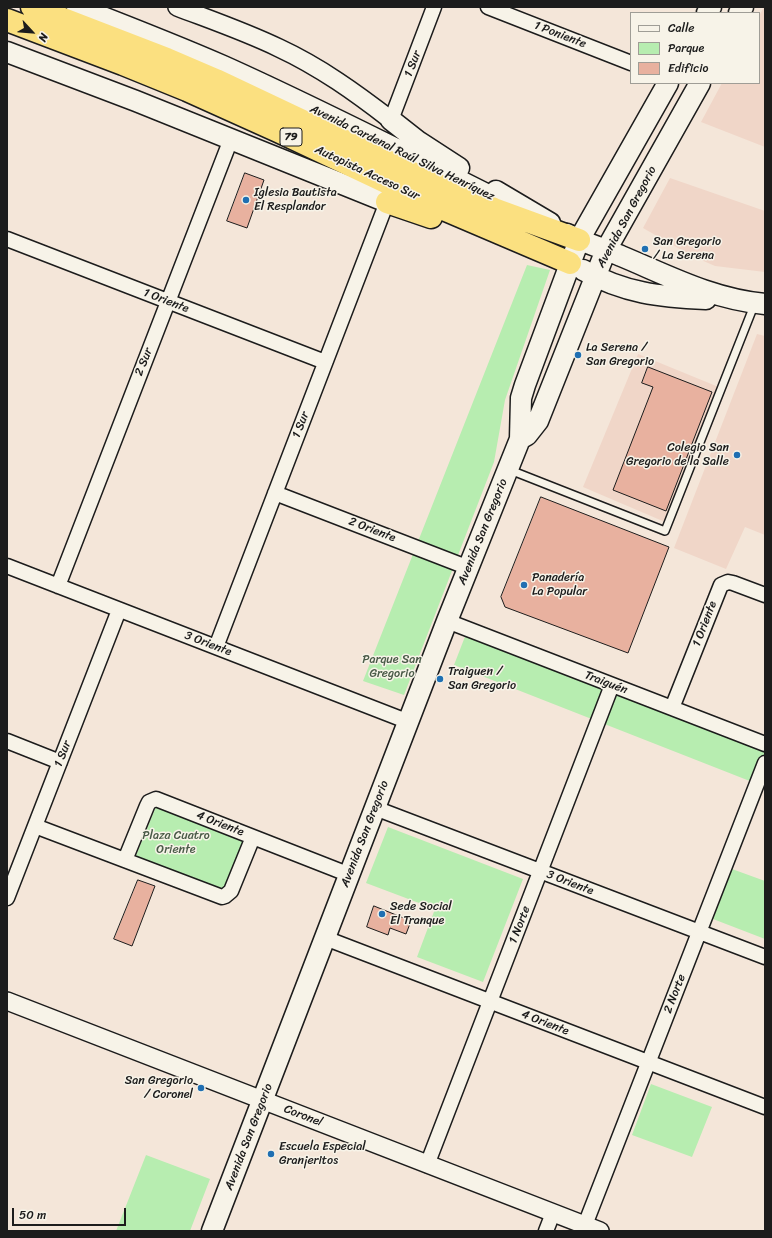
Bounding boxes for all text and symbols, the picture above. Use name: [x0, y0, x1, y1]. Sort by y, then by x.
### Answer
north arrow: [12, 12, 52, 52]
legend: [630, 12, 760, 84]
text: Calle: [668, 17, 695, 39]
street label: 1 Poniente: [532, 18, 588, 52]
text: N: [33, 30, 53, 45]
text: Parque: [668, 37, 704, 59]
street label: 1 Sur: [401, 49, 425, 79]
text: Edificio: [668, 57, 708, 79]
street label: Avenida Cardenal Raúl Silva Henríquez: [307, 102, 497, 204]
road number: 79: [280, 128, 302, 146]
street label: Autopista Acceso Sur: [312, 142, 422, 204]
street label: Avenida San Gregorio: [594, 164, 660, 270]
place label: Iglesia Bautista El Resplandor: [254, 186, 337, 214]
marker: Iglesia Bautista El Resplandor: [241, 195, 251, 205]
place label: San Gregorio / La Serena: [653, 235, 721, 263]
marker: San Gregorio / La Serena: [640, 244, 650, 254]
street label: 1 Oriente: [141, 286, 191, 316]
place label: La Serena / San Gregorio: [586, 341, 654, 369]
street label: 2 Sur: [132, 346, 156, 378]
marker: La Serena / San Gregorio: [573, 350, 583, 360]
street label: 1 Sur: [289, 410, 313, 440]
place label: Colegio San Gregorio de la Salle: [626, 441, 729, 469]
marker: Colegio San Gregorio de la Salle: [732, 450, 742, 460]
street label: Avenida San Gregorio: [455, 477, 511, 587]
street label: 2 Oriente: [346, 514, 398, 546]
place label: Panadería La Popular: [532, 571, 587, 599]
marker: Panadería La Popular: [519, 580, 529, 590]
street label: 1 Oriente: [690, 599, 720, 649]
street label: 3 Oriente: [183, 629, 233, 659]
park label: Parque San Gregorio: [362, 653, 422, 681]
place label: Traiguen / San Gregorio: [448, 665, 516, 693]
street label: Traiguén: [582, 668, 630, 698]
marker: Traiguen / San Gregorio: [435, 674, 445, 684]
street label: 1 Sur: [51, 739, 75, 769]
street label: Avenida San Gregorio: [338, 779, 392, 889]
street label: 4 Oriente: [194, 808, 246, 840]
park label: Plaza Cuatro Oriente: [142, 829, 210, 857]
street label: 3 Oriente: [545, 868, 595, 898]
place label: Sede Social El Tranque: [390, 900, 452, 928]
street label: 1 Norte: [506, 904, 534, 946]
marker: Sede Social El Tranque: [377, 909, 387, 919]
street label: 2 Norte: [661, 972, 689, 1016]
street label: 4 Oriente: [519, 1007, 571, 1039]
place label: San Gregorio / Coronel: [125, 1074, 193, 1102]
street label: Avenida San Gregorio: [222, 1082, 276, 1192]
marker: San Gregorio / Coronel: [196, 1083, 206, 1093]
street label: Coronel: [282, 1102, 324, 1130]
place label: Escuela Especial Granjeritos: [279, 1140, 366, 1168]
marker: Escuela Especial Granjeritos: [266, 1149, 276, 1159]
scale bar: [14, 1200, 128, 1226]
text: 50 m: [19, 1204, 46, 1226]

